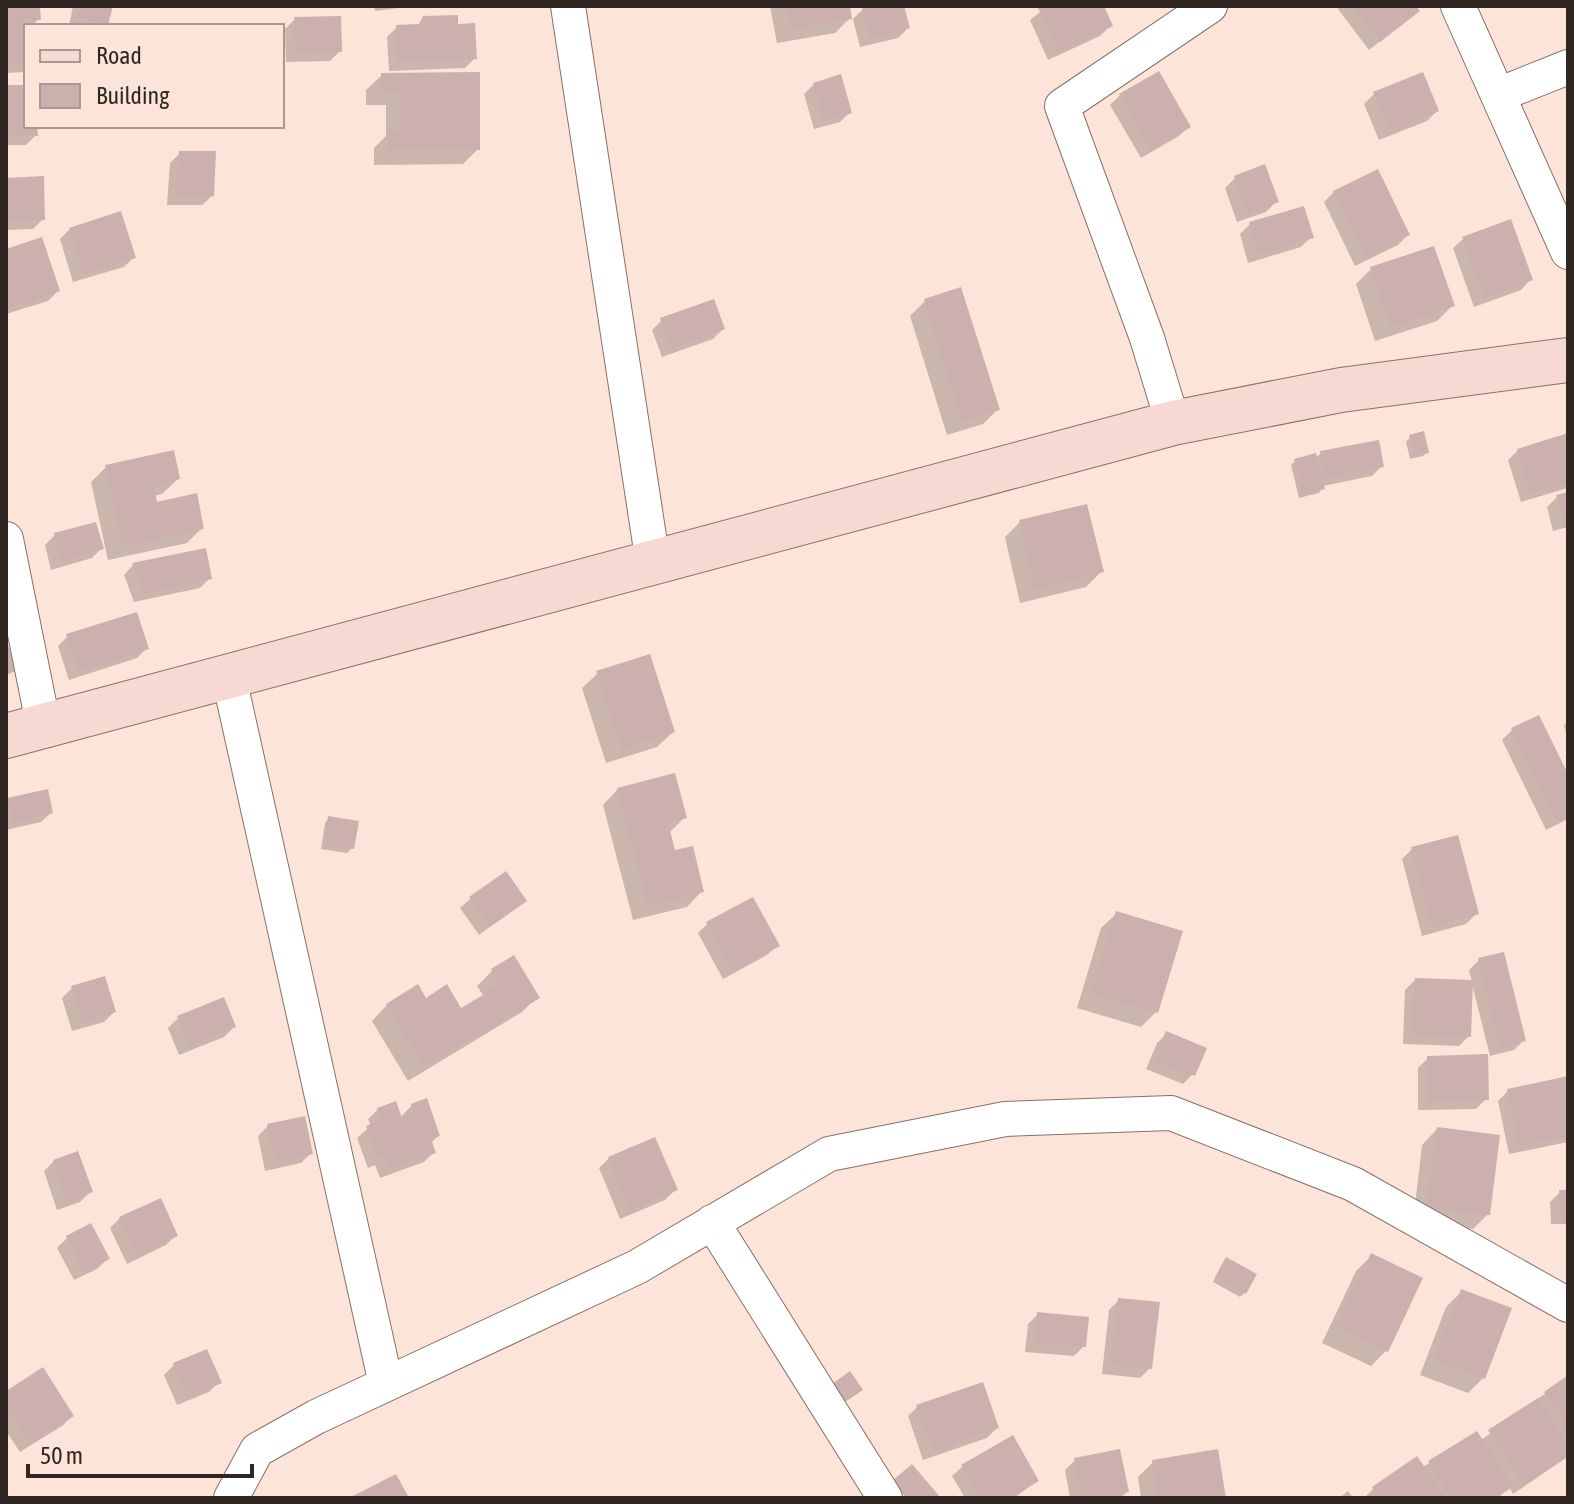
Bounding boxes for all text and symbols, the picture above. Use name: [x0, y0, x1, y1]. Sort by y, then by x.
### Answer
legend: [24, 24, 284, 128]
text: Road: [96, 42, 142, 69]
text: Building: [96, 82, 170, 109]
scale bar: [28, 1428, 252, 1478]
text: 50 m: [40, 1442, 83, 1469]

